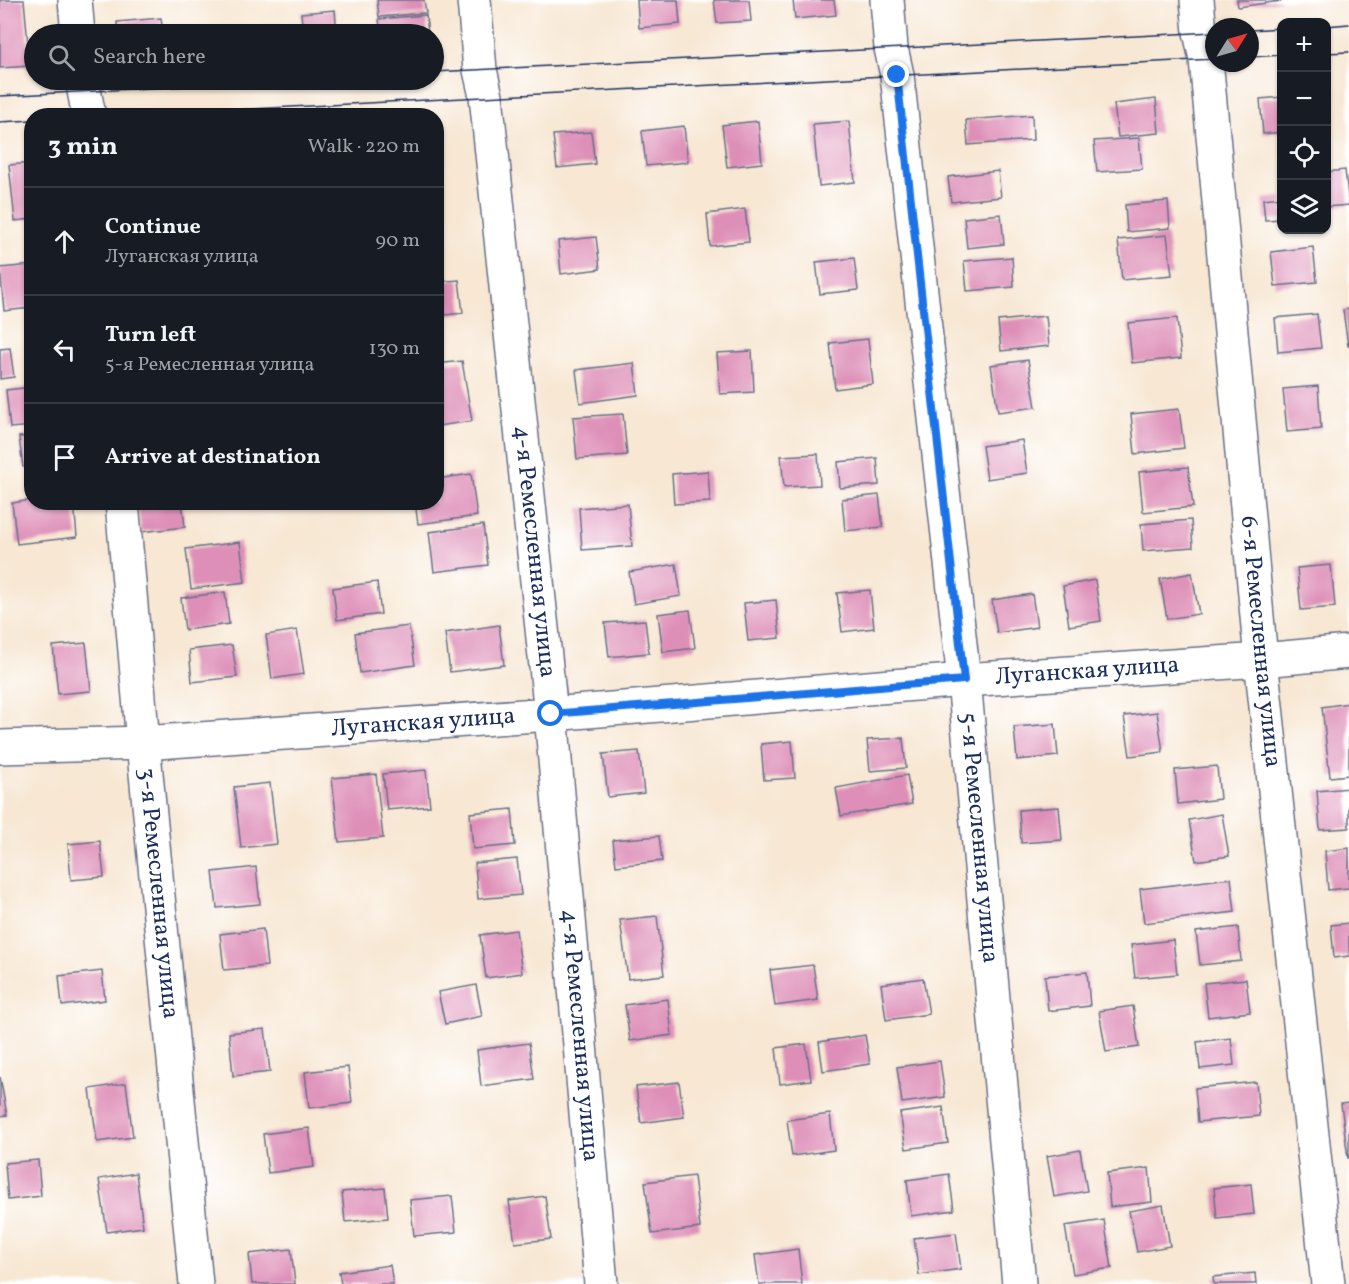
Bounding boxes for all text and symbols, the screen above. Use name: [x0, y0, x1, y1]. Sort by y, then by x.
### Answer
north arrow: [1205, 18, 1259, 72]
map controls: [1277, 18, 1331, 234]
button: +: [1277, 18, 1331, 72]
search box: [24, 24, 444, 90]
icon: search: [45, 41, 78, 74]
text: Search here: [93, 42, 206, 73]
route end: [883, 61, 909, 87]
button: −: [1277, 72, 1331, 126]
button: locate: [1277, 126, 1331, 180]
text: 3 min: [48, 129, 118, 165]
text: Walk · 220 m: [308, 133, 420, 161]
button: layers: [1277, 180, 1331, 234]
text: Continue: [105, 212, 201, 243]
icon: ahead: [48, 225, 81, 258]
text: 90 m: [376, 227, 420, 255]
text: Луганская улица: [105, 243, 259, 271]
text: Turn left: [105, 320, 196, 351]
icon: left: [48, 333, 81, 366]
text: 130 m: [369, 335, 420, 363]
text: 5-я Ремесленная улица: [105, 351, 314, 379]
street label: 4-я Ремесленная улица: [504, 424, 564, 679]
icon: arrive: [48, 441, 81, 474]
text: Arrive at destination: [105, 442, 321, 473]
street label: 6-я Ремесленная улица: [1231, 514, 1289, 769]
street label: Луганская улица: [994, 649, 1180, 695]
street label: Луганская улица: [330, 700, 516, 747]
route start: [537, 700, 563, 726]
street label: 5-я Ремесленная улица: [950, 711, 1007, 965]
street label: 3-я Ремесленная улица: [129, 766, 187, 1021]
street label: 4-я Ремесленная улица: [551, 908, 607, 1163]

